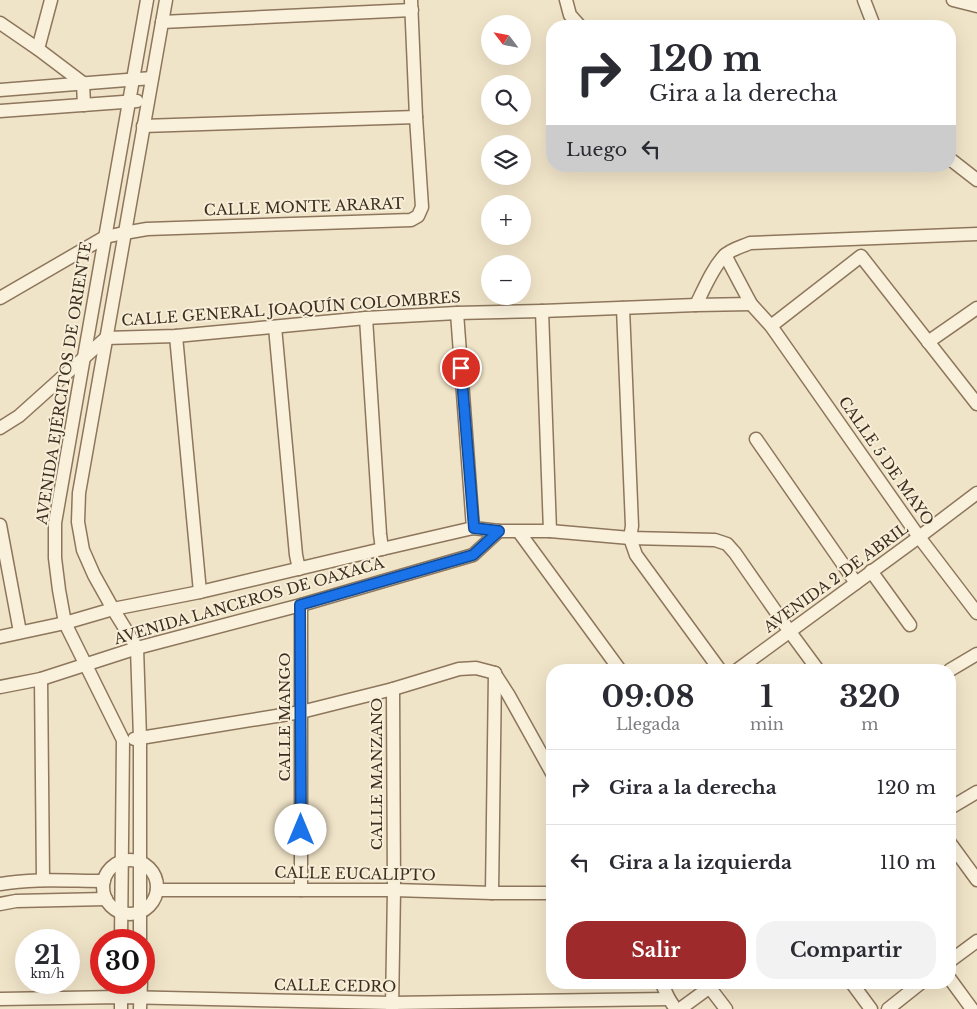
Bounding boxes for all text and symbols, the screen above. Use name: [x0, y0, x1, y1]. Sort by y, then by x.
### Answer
north arrow: [481, 15, 531, 65]
map controls: [481, 15, 531, 305]
text: 120 m: [649, 37, 762, 80]
icon: right: [566, 40, 631, 105]
button: search: [481, 75, 531, 125]
text: Gira a la derecha: [649, 80, 838, 107]
button: layers: [481, 135, 531, 185]
icon: left: [637, 135, 665, 163]
text: Luego: [566, 138, 627, 161]
street label: CALLE MONTE ARARAT: [204, 194, 404, 219]
button: +: [481, 195, 531, 245]
street label: AVENIDA EJÉRCITOS DE ORIENTE: [32, 240, 95, 527]
button: −: [481, 255, 531, 305]
street label: CALLE GENERAL JOAQUÍN COLOMBRES: [121, 287, 461, 330]
pin: [440, 347, 482, 389]
icon: arrive: [447, 354, 475, 382]
street label: CALLE 5 DE MAYO: [835, 393, 938, 529]
street label: AVENIDA 2 DE ABRIL: [759, 519, 912, 637]
street label: AVENIDA LANCEROS DE OAXACA: [111, 553, 387, 649]
street label: CALLE MANGO: [275, 652, 294, 782]
text: 09:08: [601, 678, 695, 715]
text: 1: [760, 678, 773, 715]
text: 320: [839, 678, 901, 715]
street label: CALLE MANZANO: [367, 698, 386, 850]
text: Llegada: [616, 714, 680, 734]
text: min: [750, 714, 784, 734]
text: m: [861, 714, 878, 734]
icon: right: [566, 773, 594, 801]
text: Gira a la derecha: [609, 776, 777, 799]
text: 120 m: [876, 776, 936, 799]
position arrow: [274, 803, 326, 855]
icon: left: [566, 848, 594, 876]
text: Gira a la izquierda: [609, 851, 792, 874]
text: 110 m: [880, 851, 936, 874]
street label: CALLE EUCALIPTO: [274, 863, 436, 884]
button: Salir: [566, 921, 746, 979]
button: Compartir: [756, 921, 936, 979]
speed limit sign: 30: [90, 929, 155, 994]
text: 21: [34, 940, 61, 971]
text: km/h: [30, 966, 65, 981]
street label: CALLE CEDRO: [274, 975, 396, 996]

